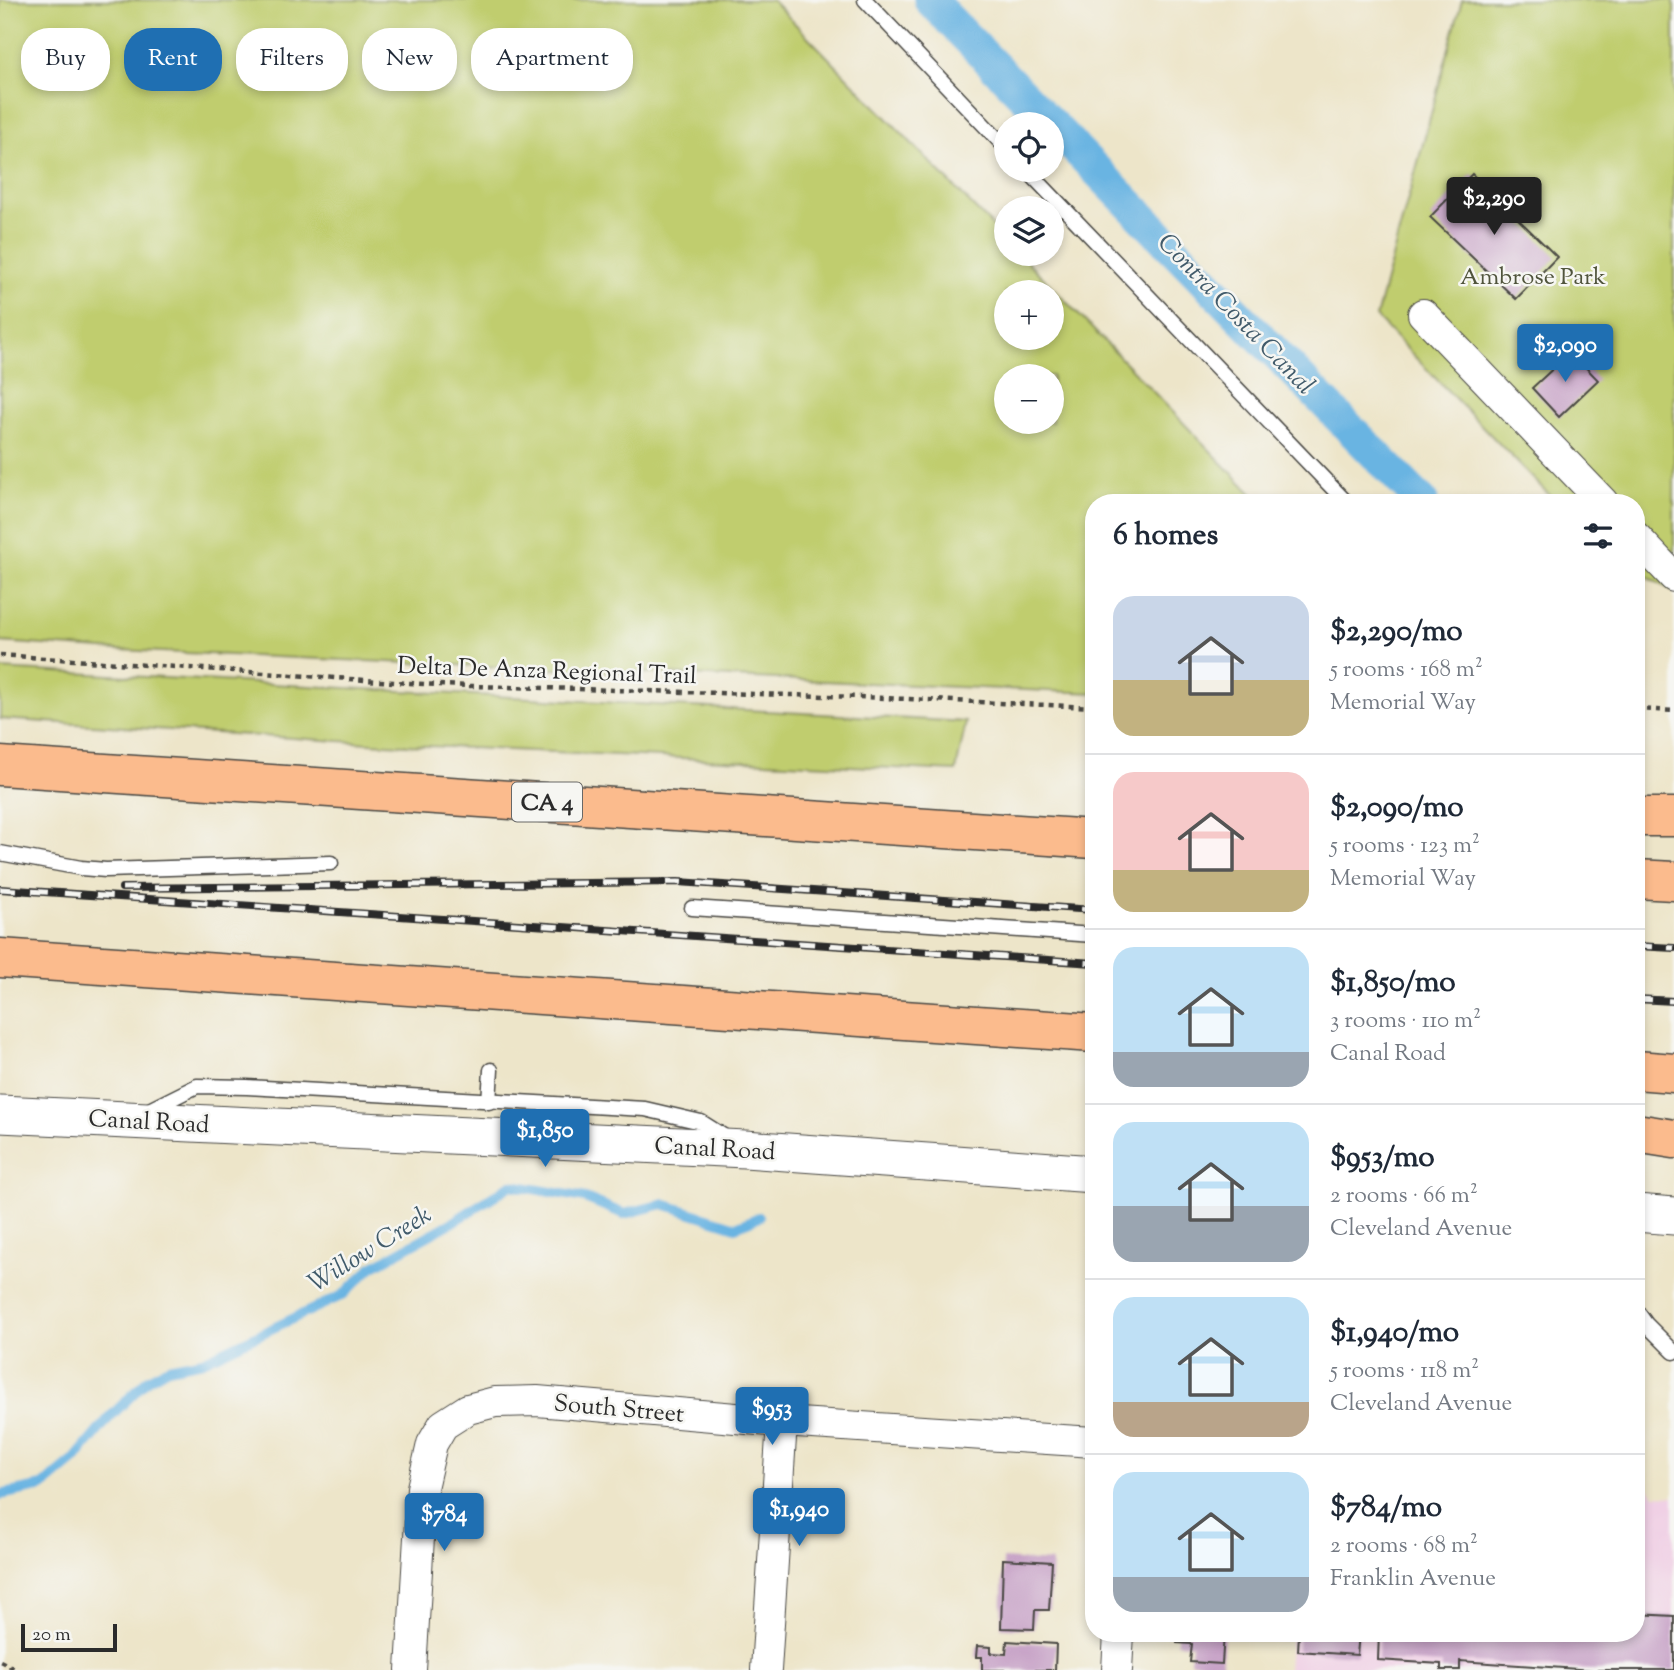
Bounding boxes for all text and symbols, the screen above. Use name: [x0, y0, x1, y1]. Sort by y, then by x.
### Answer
chip: Buy: [21, 28, 110, 91]
chip: Rent: [124, 28, 222, 91]
chip: Filters: [236, 28, 348, 91]
chip: New: [362, 28, 457, 91]
chip: Apartment: [471, 28, 633, 91]
map controls: [994, 112, 1064, 434]
button: locate: [994, 112, 1064, 182]
pin: $2,290: [1437, 177, 1551, 237]
text: $2,290: [1463, 183, 1525, 216]
button: layers: [994, 196, 1064, 266]
water label: Contra Costa Canal: [1148, 226, 1322, 404]
park label: Ambrose Park: [1460, 261, 1606, 295]
button: +: [994, 280, 1064, 350]
pin: $2,090: [1508, 324, 1622, 384]
text: $2,090: [1533, 330, 1597, 363]
button: −: [994, 364, 1064, 434]
text: 6 homes: [1113, 515, 1218, 558]
icon: filters: [1579, 517, 1617, 555]
text: $2,290/mo: [1330, 611, 1463, 654]
icon: home: [1169, 624, 1253, 708]
street label: Delta De Anza Regional Trail: [397, 650, 698, 694]
text: 5 rooms · 168 m²: [1330, 654, 1483, 687]
text: Memorial Way: [1330, 687, 1476, 720]
road number: CA 4: [512, 782, 582, 822]
text: $2,090/mo: [1330, 787, 1464, 830]
icon: home: [1169, 800, 1253, 884]
text: 5 rooms · 123 m²: [1330, 830, 1480, 863]
text: Memorial Way: [1330, 863, 1476, 896]
text: $1,850/mo: [1330, 962, 1456, 1005]
icon: home: [1169, 975, 1253, 1059]
text: 3 rooms · 110 m²: [1330, 1005, 1481, 1038]
text: Canal Road: [1330, 1038, 1446, 1071]
street label: Canal Road: [88, 1103, 211, 1143]
pin: $1,850: [488, 1110, 602, 1169]
text: $1,850: [516, 1115, 574, 1148]
street label: Canal Road: [654, 1130, 777, 1170]
text: $953/mo: [1330, 1137, 1435, 1180]
icon: home: [1169, 1150, 1253, 1234]
text: 2 rooms · 66 m²: [1330, 1180, 1478, 1213]
water label: Willow Creek: [302, 1197, 439, 1303]
text: Cleveland Avenue: [1330, 1213, 1512, 1246]
text: $1,940/mo: [1330, 1312, 1459, 1355]
icon: home: [1169, 1325, 1253, 1409]
text: 5 rooms · 118 m²: [1330, 1355, 1479, 1388]
street label: South Street: [552, 1387, 685, 1433]
pin: $953: [731, 1388, 813, 1447]
text: Cleveland Avenue: [1330, 1388, 1512, 1421]
text: $953: [752, 1393, 792, 1426]
text: $784/mo: [1330, 1487, 1442, 1530]
pin: $1,940: [742, 1488, 856, 1548]
pin: $784: [403, 1494, 485, 1553]
text: $1,940: [769, 1494, 829, 1527]
text: $784: [421, 1499, 467, 1532]
icon: home: [1169, 1500, 1253, 1584]
text: 2 rooms · 68 m²: [1330, 1530, 1478, 1563]
text: Franklin Avenue: [1330, 1563, 1496, 1596]
scale bar: [21, 1621, 117, 1653]
text: 20 m: [32, 1622, 71, 1649]

